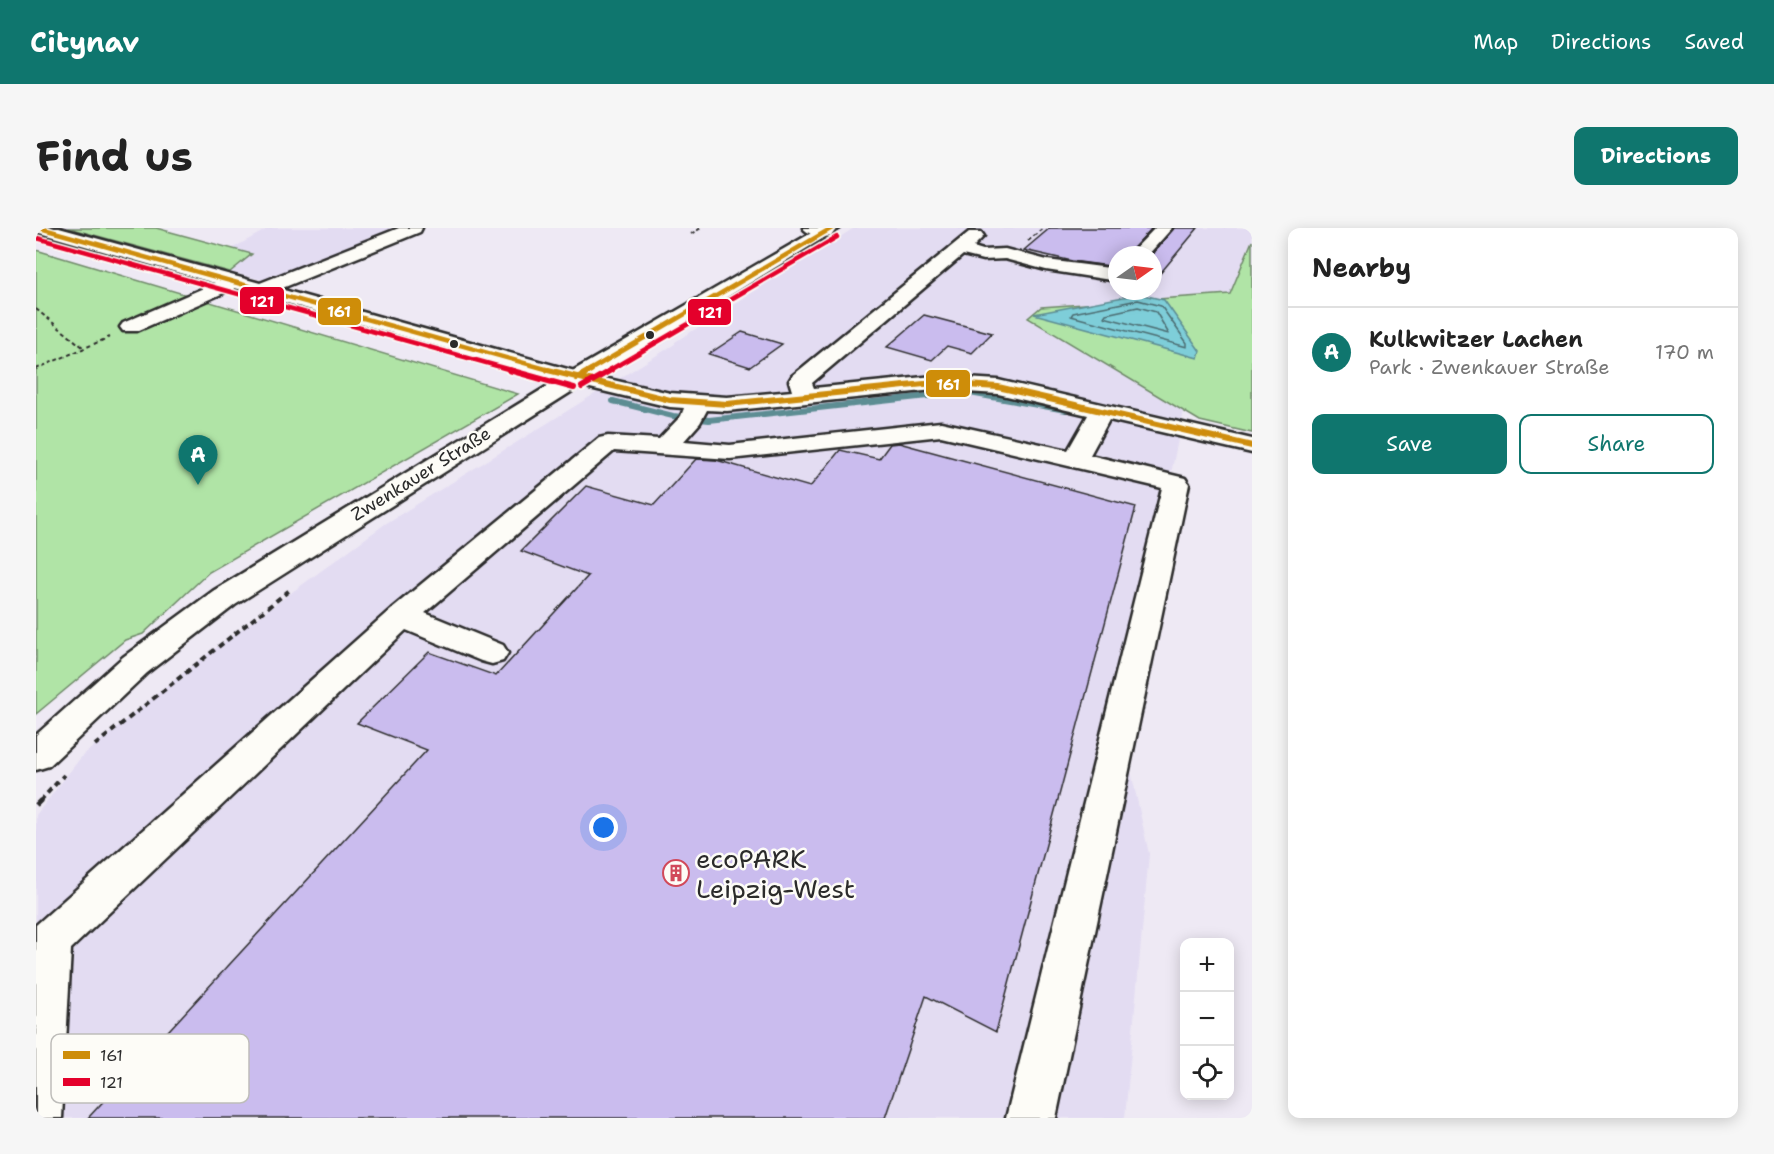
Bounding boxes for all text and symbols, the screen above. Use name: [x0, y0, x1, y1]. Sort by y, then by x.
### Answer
text: Citynav: [30, 23, 139, 61]
text: Map: [1473, 28, 1518, 56]
text: Directions: [1551, 28, 1651, 56]
text: Saved: [1684, 28, 1744, 56]
button: Directions: [1574, 127, 1738, 185]
text: Find us: [36, 128, 193, 184]
north arrow: [1108, 246, 1162, 300]
text: Nearby: [1312, 250, 1411, 285]
line badge: 121: [239, 286, 285, 315]
text: 121: [250, 291, 274, 312]
line badge: 161: [317, 297, 362, 326]
line badge: 121: [687, 298, 732, 326]
text: 161: [327, 301, 351, 322]
text: 121: [698, 302, 722, 323]
text: Kulkwitzer Lachen: [1369, 325, 1583, 354]
unlabelled marker: [644, 329, 656, 341]
unlabelled marker: [448, 338, 460, 350]
text: A: [1324, 339, 1339, 365]
text: 170 m: [1655, 339, 1714, 365]
text: Park · Zwenkauer Straße: [1369, 354, 1610, 380]
line badge: 161: [925, 369, 971, 398]
text: 161: [936, 374, 960, 395]
button: Save: [1312, 414, 1507, 474]
button: Share: [1519, 414, 1714, 474]
street label: Zwenkauer Straße: [347, 421, 495, 527]
pin: A: [178, 436, 218, 485]
your location: [589, 813, 618, 842]
place label: ecoPARK Leipzig-West: [696, 841, 855, 906]
building icon: ecoPARK Leipzig-West: [661, 858, 691, 888]
map controls: [1180, 938, 1234, 1100]
button: +: [1180, 938, 1234, 992]
button: −: [1180, 992, 1234, 1046]
legend: [51, 1034, 249, 1103]
text: 161: [100, 1045, 123, 1066]
button: locate: [1180, 1046, 1234, 1100]
text: 121: [100, 1072, 123, 1093]

